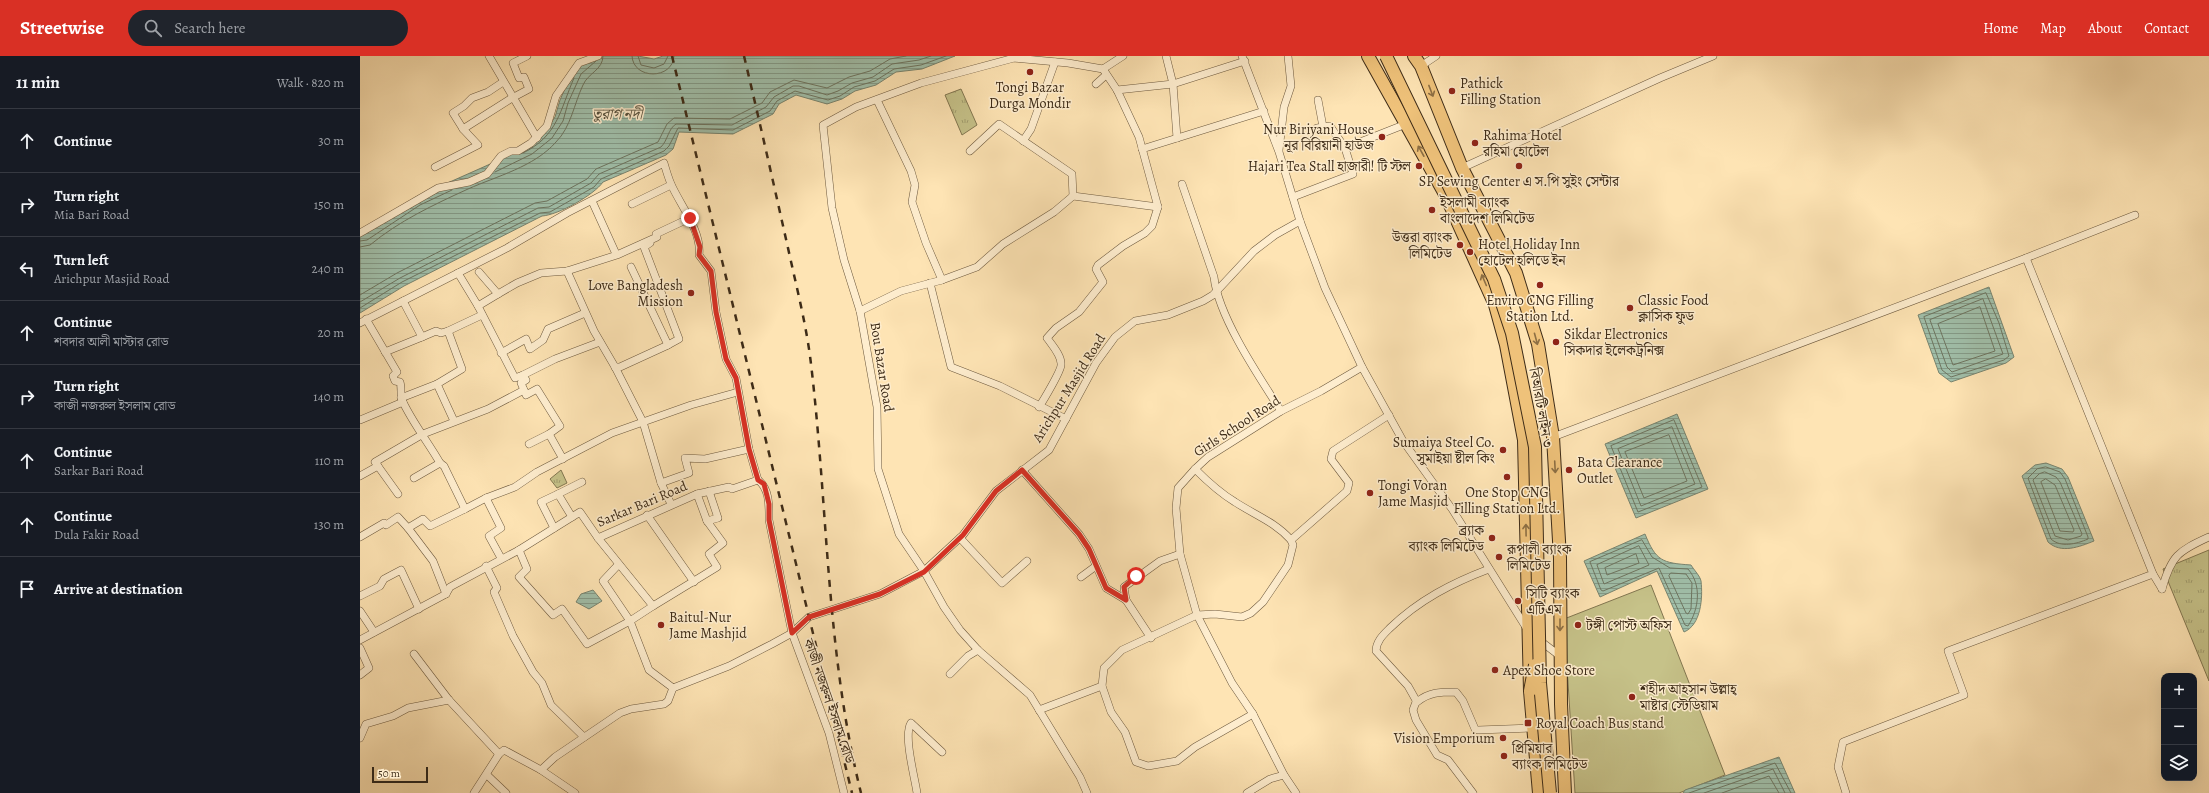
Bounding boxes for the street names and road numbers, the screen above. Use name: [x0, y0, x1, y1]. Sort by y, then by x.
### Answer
street label: Bou Bazar Road: [866, 321, 899, 414]
street label: Arichpur Masjid Road: [1027, 330, 1110, 447]
street label: বিআরটি লাইন ৩: [1524, 365, 1557, 450]
street label: Girls School Road: [1190, 391, 1285, 461]
street label: Sarkar Bari Road: [594, 476, 691, 532]
street label: কাজী নজরুল ইসলাম রোড: [798, 635, 860, 767]

